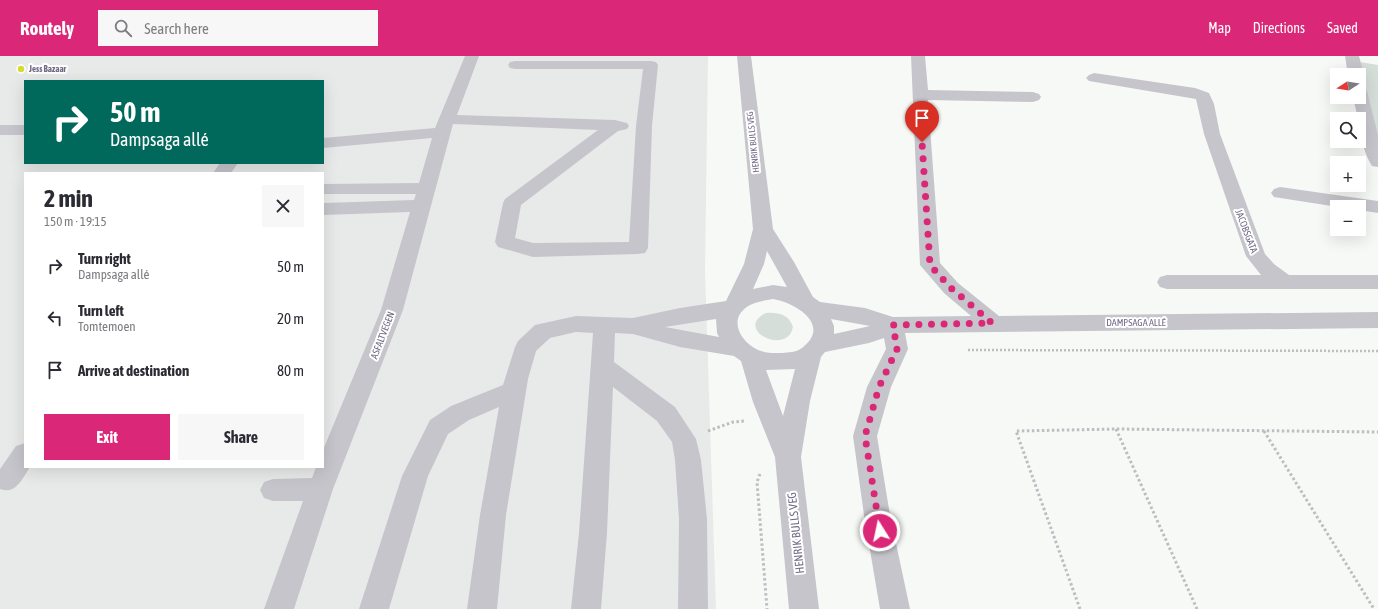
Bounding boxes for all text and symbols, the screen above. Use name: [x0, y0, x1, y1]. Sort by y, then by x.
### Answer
search box: [98, 10, 378, 46]
text: Routely: [20, 17, 74, 39]
icon: search: [112, 17, 134, 39]
text: Search here: [144, 20, 209, 37]
text: Map: [1208, 20, 1231, 36]
text: Directions: [1253, 20, 1305, 36]
text: Saved: [1327, 20, 1358, 36]
marker: Jess Bazaar: [16, 64, 26, 74]
place label: Jess Bazaar: [28, 64, 67, 74]
north arrow: [1330, 68, 1366, 104]
map controls: [1330, 68, 1366, 236]
icon: right: [44, 96, 96, 148]
text: 50 m: [110, 96, 160, 128]
pin: [905, 101, 939, 142]
icon: arrive: [911, 107, 933, 129]
street label: HENRIK BULLS VEG: [745, 111, 761, 173]
button: search: [1330, 112, 1366, 148]
text: Dampsaga allé: [110, 129, 209, 150]
button: +: [1330, 156, 1366, 192]
text: 2 min: [44, 185, 93, 212]
button: close: [262, 185, 304, 227]
button: −: [1330, 200, 1366, 236]
street label: JACOBSGATA: [1233, 208, 1260, 255]
text: 150 m · 19:15: [44, 214, 107, 229]
text: Turn right: [78, 250, 131, 267]
icon: right: [44, 255, 66, 277]
text: 50 m: [277, 258, 304, 275]
text: Dampsaga allé: [78, 267, 149, 282]
text: Turn left: [78, 302, 124, 319]
icon: left: [44, 307, 66, 329]
text: 20 m: [277, 310, 304, 327]
street label: ASFALTVEGEN: [368, 310, 397, 360]
street label: DAMPSAGA ALLÉ: [1106, 317, 1167, 328]
text: Tomtemoen: [78, 319, 136, 334]
icon: arrive: [44, 359, 66, 381]
text: Arrive at destination: [78, 362, 189, 379]
text: 80 m: [277, 362, 304, 379]
button: Exit: [44, 414, 170, 460]
button: Share: [178, 414, 304, 460]
street label: HENRIK BULLS VEG: [785, 492, 807, 574]
position arrow: [859, 510, 901, 552]

